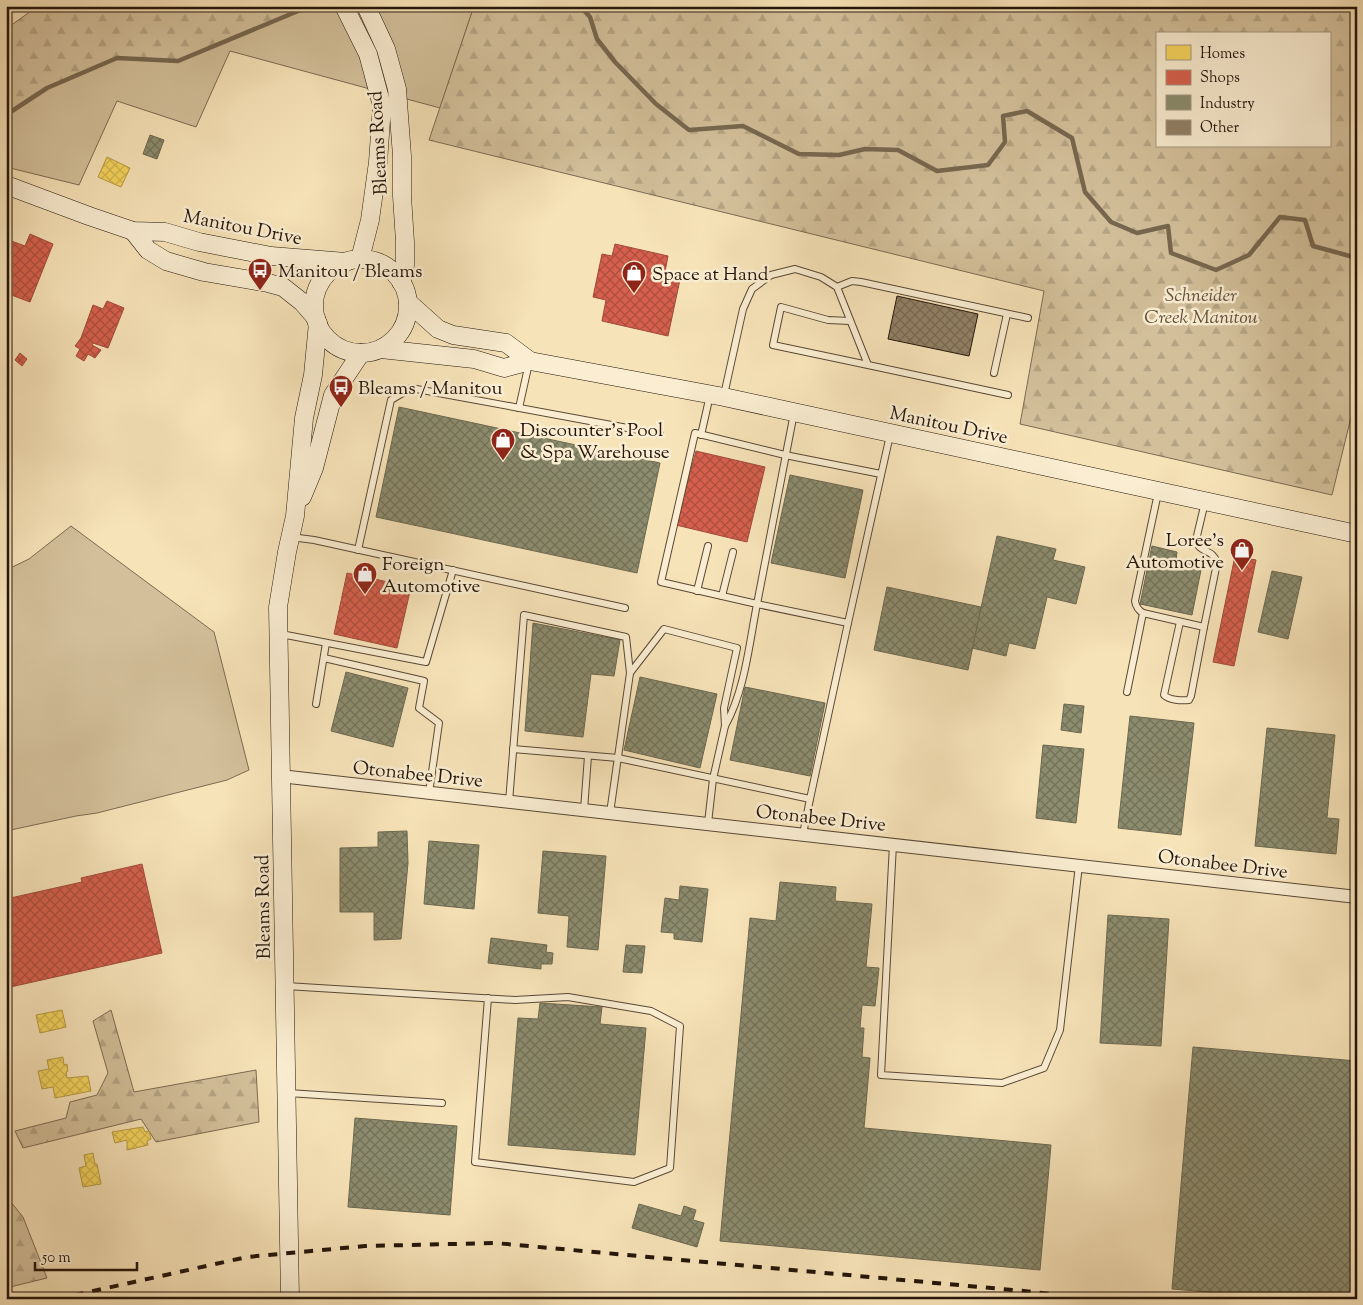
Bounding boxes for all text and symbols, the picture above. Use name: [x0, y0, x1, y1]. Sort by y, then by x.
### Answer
legend: [1156, 32, 1330, 148]
text: Homes: [1200, 44, 1245, 65]
text: Shops: [1200, 68, 1240, 89]
street label: Bleams Road: [363, 90, 396, 196]
text: Industry: [1200, 94, 1255, 115]
text: Other: [1200, 118, 1240, 139]
street label: Manitou Drive: [181, 204, 304, 253]
bus stop icon: Manitou / Bleams: [247, 257, 273, 291]
place label: Manitou / Bleams: [278, 259, 422, 286]
shop icon: Space at Hand: [621, 260, 647, 294]
place label: Space at Hand: [652, 262, 769, 289]
park label: Schneider Creek Manitou: [1144, 283, 1258, 332]
bus stop icon: Bleams / Manitou: [328, 374, 354, 408]
place label: Bleams / Manitou: [358, 376, 502, 403]
street label: Manitou Drive: [887, 401, 1010, 452]
place label: Discounter's Pool & Spa Warehouse: [520, 418, 670, 467]
shop icon: Discounter's Pool & Spa Warehouse: [490, 427, 516, 461]
place label: Loree's Automotive: [1126, 528, 1224, 577]
shop icon: Loree's Automotive: [1229, 537, 1255, 571]
place label: Foreign Automotive: [382, 552, 481, 601]
shop icon: Foreign Automotive: [352, 561, 378, 595]
street label: Otonabee Drive: [351, 755, 484, 796]
street label: Otonabee Drive: [754, 799, 887, 840]
street label: Otonabee Drive: [1156, 844, 1289, 887]
street label: Bleams Road: [250, 854, 279, 959]
scale bar: [35, 1240, 138, 1272]
text: 50 m: [41, 1248, 71, 1269]

